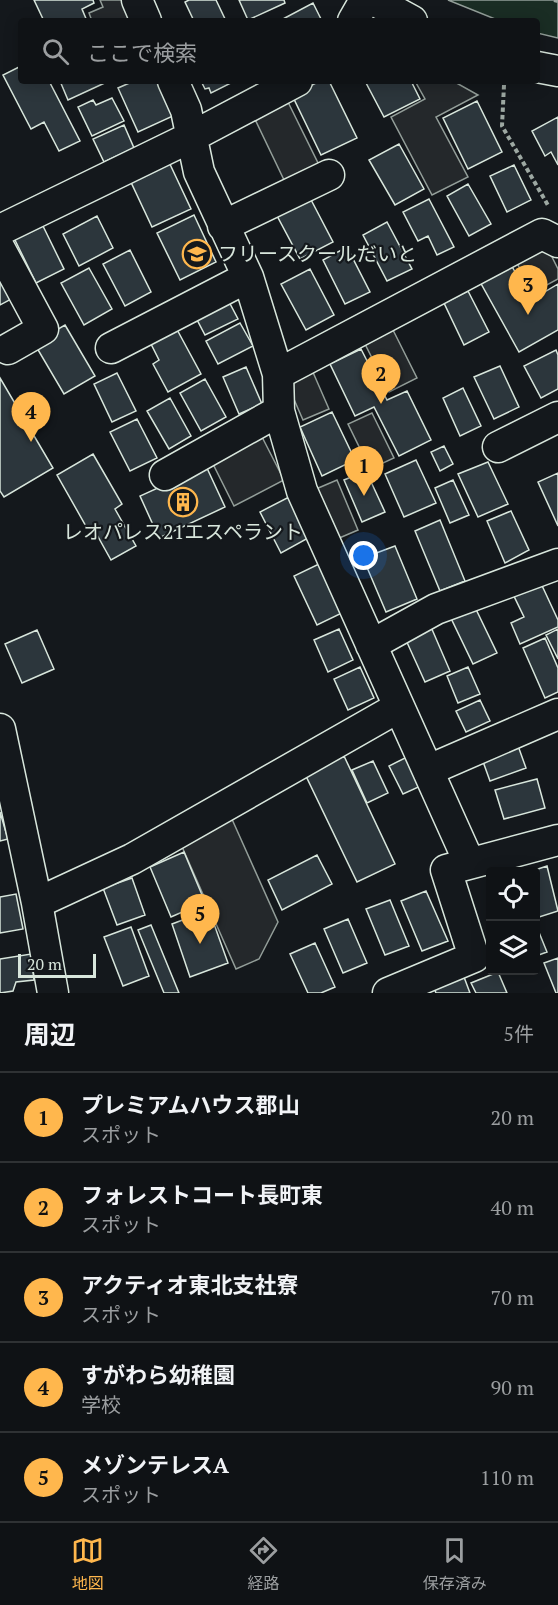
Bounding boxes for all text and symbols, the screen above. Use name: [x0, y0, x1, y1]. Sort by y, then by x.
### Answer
search box: [18, 18, 540, 84]
icon: search: [39, 35, 72, 68]
text: ここで検索: [87, 38, 197, 67]
school or university icon: フリースクールだいと: [181, 238, 213, 270]
place label: フリースクールだいと: [218, 240, 417, 267]
pin: 3: [508, 266, 548, 315]
pin: 2: [362, 354, 400, 404]
pin: 4: [12, 392, 51, 442]
pin: 1: [344, 446, 384, 496]
building icon: レオパレス21エスペラント: [167, 486, 199, 518]
place label: レオパレス21エスペラント: [63, 518, 303, 545]
your location: [349, 541, 378, 570]
map controls: [486, 867, 540, 975]
button: locate: [486, 867, 540, 921]
pin: 5: [180, 894, 220, 944]
button: layers: [486, 921, 540, 975]
scale bar: [18, 951, 96, 978]
text: 20 m: [27, 953, 62, 975]
text: 周辺: [24, 1017, 76, 1051]
text: 5件: [503, 1020, 534, 1047]
text: プレミアムハウス郡山: [81, 1090, 299, 1119]
text: 1: [38, 1104, 49, 1131]
text: 20 m: [491, 1104, 534, 1131]
text: スポット: [81, 1121, 161, 1148]
text: フォレストコート長町東: [81, 1180, 323, 1209]
text: 2: [38, 1194, 49, 1221]
text: 40 m: [491, 1194, 534, 1221]
text: スポット: [81, 1211, 161, 1238]
text: アクティオ東北支社寮: [81, 1270, 299, 1299]
text: 3: [38, 1284, 49, 1311]
text: 70 m: [491, 1284, 534, 1311]
text: スポット: [81, 1301, 161, 1328]
text: すがわら幼稚園: [81, 1360, 235, 1389]
text: 4: [38, 1374, 49, 1401]
text: 90 m: [491, 1374, 534, 1401]
text: 学校: [81, 1391, 121, 1418]
text: メゾンテレスA: [81, 1450, 229, 1479]
text: 5: [38, 1464, 49, 1491]
text: 110 m: [480, 1464, 534, 1491]
text: スポット: [81, 1481, 161, 1508]
tab: 地図: [71, 1534, 104, 1594]
tab: 経路: [247, 1534, 280, 1594]
tab: 保存済み: [423, 1534, 487, 1594]

